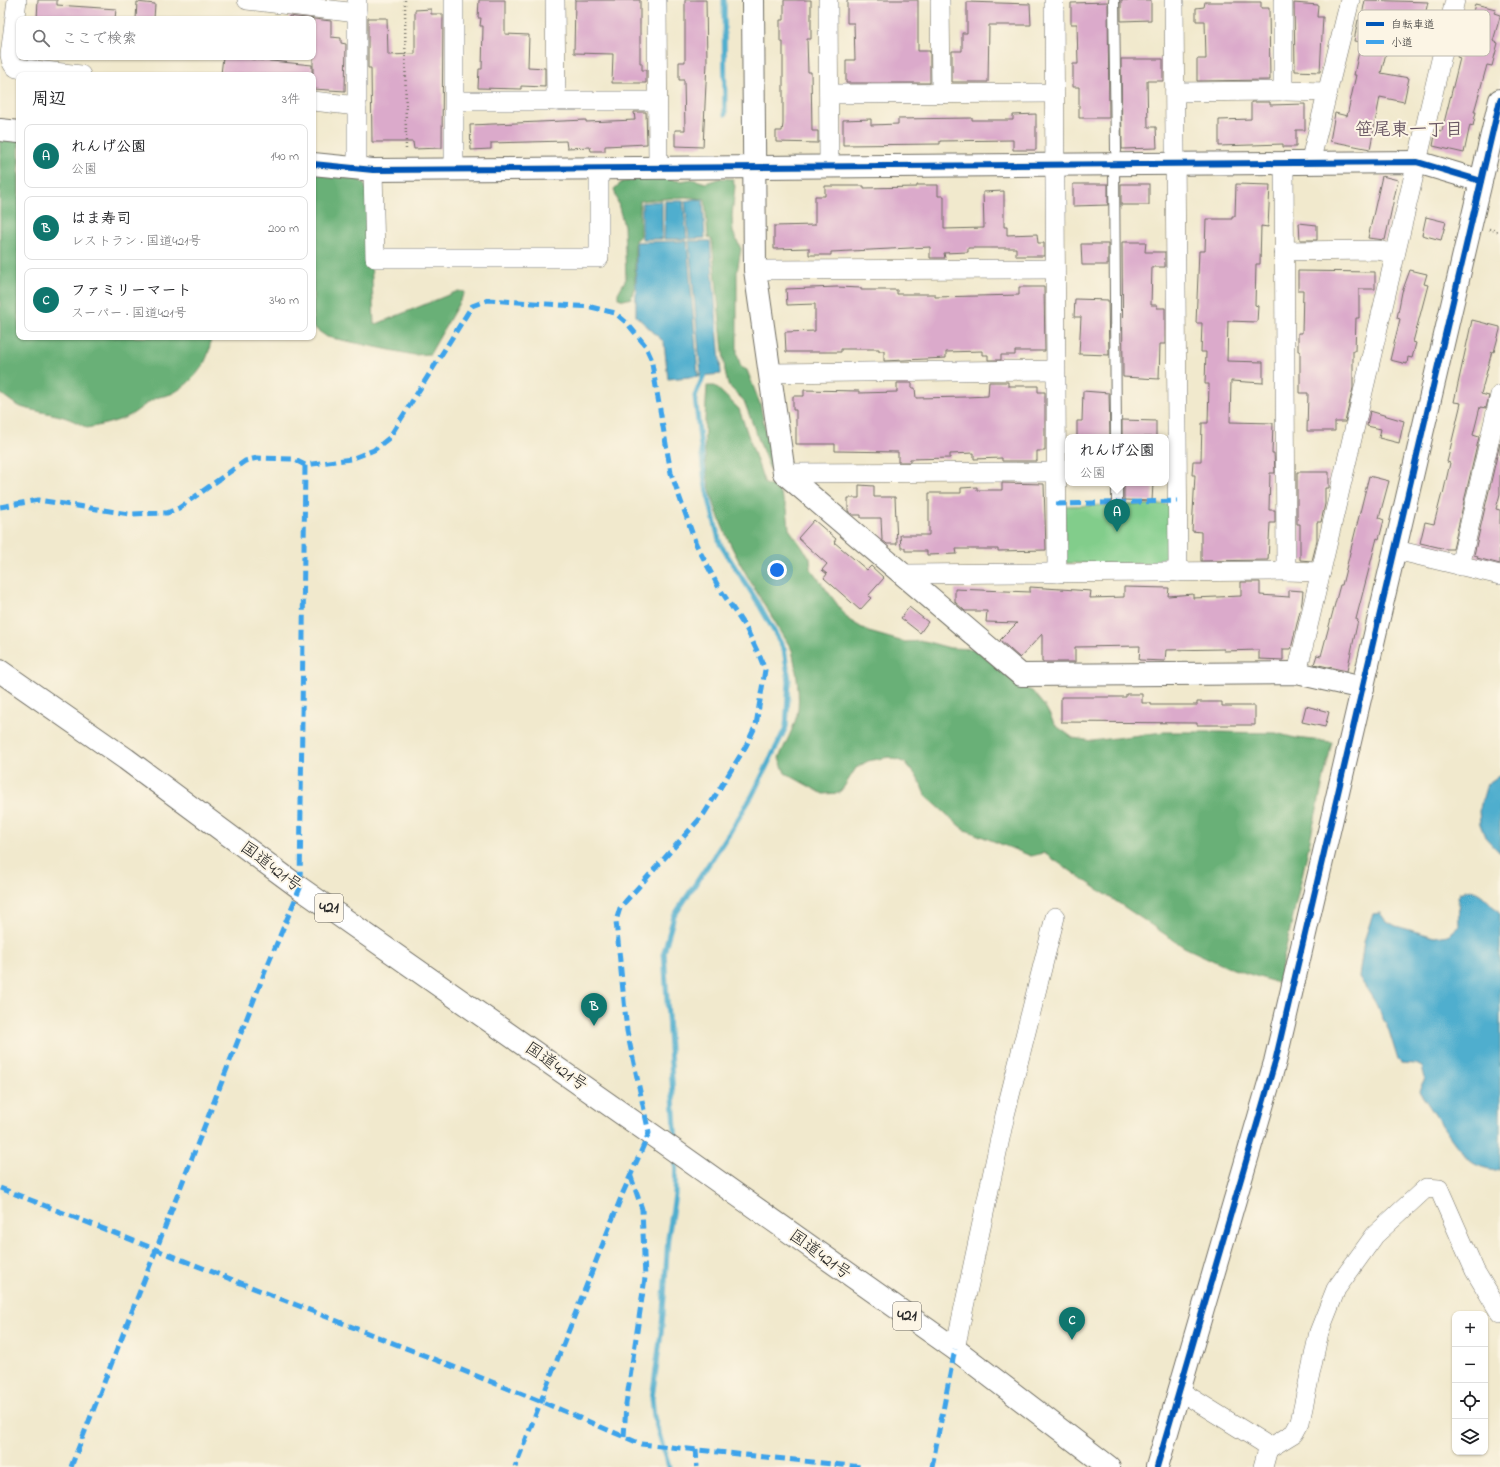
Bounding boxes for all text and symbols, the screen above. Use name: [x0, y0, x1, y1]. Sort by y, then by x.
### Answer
legend: [1358, 10, 1490, 56]
search box: [16, 16, 316, 60]
text: 自転車道: [1391, 17, 1435, 33]
icon: search: [30, 27, 52, 49]
text: ここで検索: [62, 28, 137, 50]
text: 小道: [1391, 35, 1413, 51]
text: 周辺: [32, 87, 66, 112]
text: 3件: [282, 90, 300, 109]
district label: 笹尾東一丁目: [1355, 118, 1463, 144]
text: れんげ公園: [71, 136, 146, 158]
text: A: [42, 147, 50, 166]
text: 140 m: [271, 147, 299, 166]
text: 公園: [71, 160, 97, 179]
text: はま寿司: [71, 208, 131, 230]
text: B: [42, 219, 50, 238]
text: 200 m: [268, 219, 299, 238]
text: レストラン · 国道421号: [71, 232, 201, 251]
text: ファミリーマート: [71, 280, 192, 302]
text: C: [42, 291, 50, 310]
text: 340 m: [269, 291, 299, 310]
text: スーパー · 国道421号: [71, 304, 187, 323]
popup: [1065, 434, 1169, 486]
text: れんげ公園: [1079, 440, 1155, 462]
text: 公園: [1079, 464, 1106, 483]
pin: A: [1104, 499, 1130, 532]
your location: [767, 560, 787, 580]
street label: 国道421号: [235, 835, 307, 899]
road number: 421: [315, 894, 343, 922]
pin: B: [581, 993, 607, 1026]
street label: 国道421号: [519, 1036, 593, 1098]
street label: 国道421号: [784, 1224, 856, 1286]
road number: 421: [893, 1302, 921, 1330]
pin: C: [1059, 1307, 1085, 1340]
map controls: [1452, 1311, 1488, 1455]
button: +: [1452, 1311, 1488, 1347]
button: −: [1452, 1347, 1488, 1383]
button: locate: [1452, 1383, 1488, 1419]
button: layers: [1452, 1419, 1488, 1455]

